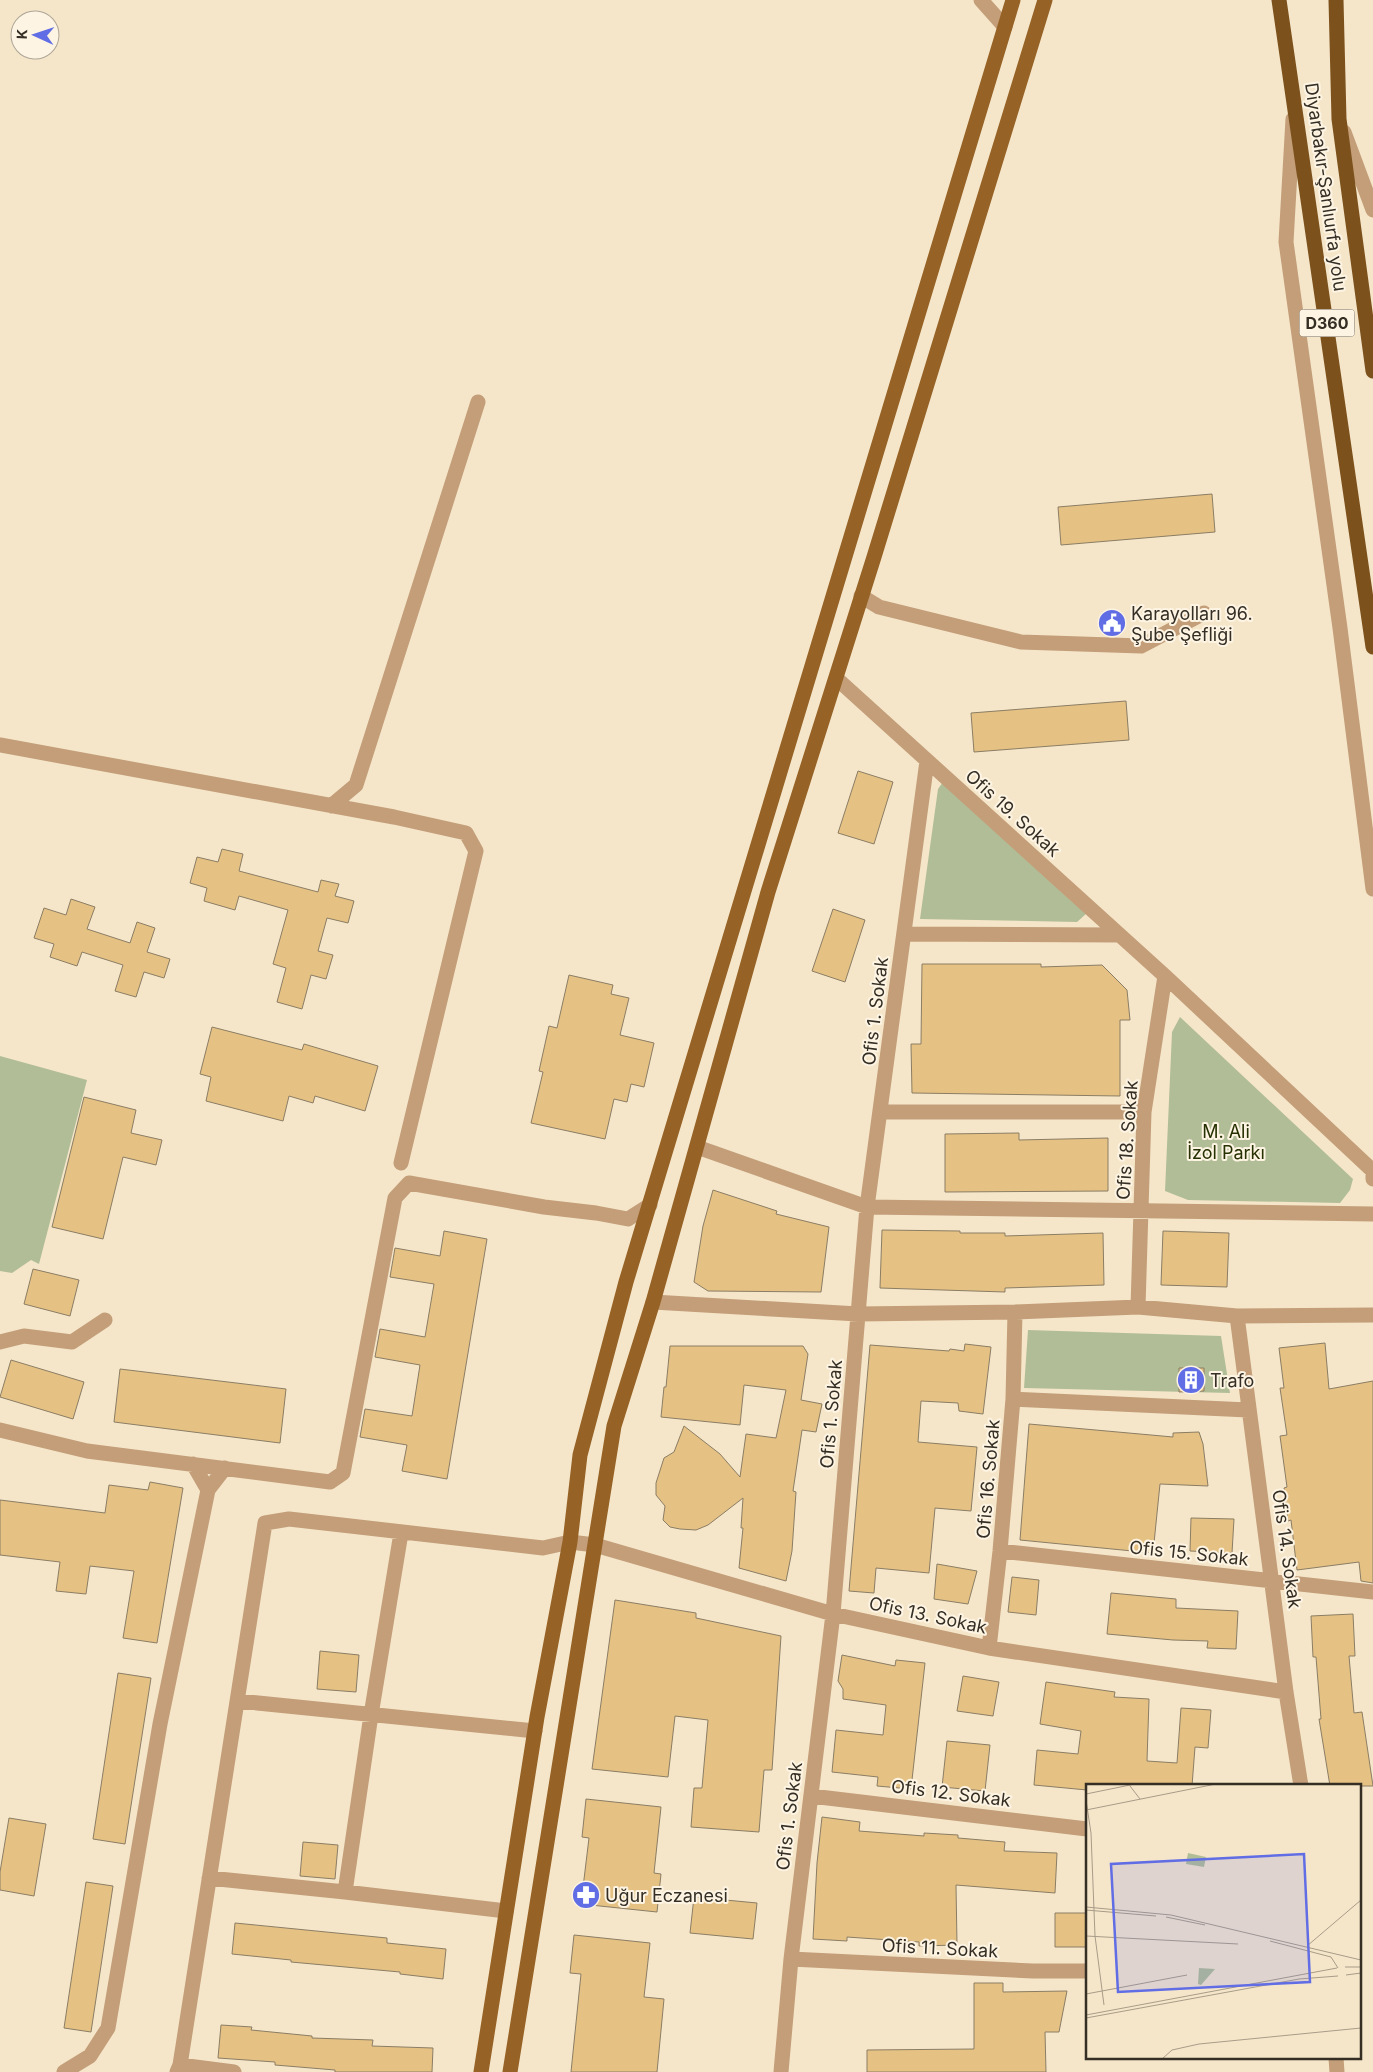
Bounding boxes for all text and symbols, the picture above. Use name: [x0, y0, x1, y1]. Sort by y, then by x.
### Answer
north arrow: [10, 10, 60, 60]
text: K: [13, 29, 30, 40]
street label: Diyarbakır-Şanlıurfa yolu: [1301, 81, 1351, 293]
road number: D360: [1300, 309, 1354, 336]
place label: Karayolları 96. Şube Şefliği: [1131, 603, 1253, 645]
public building icon: Karayolları 96. Şube Şefliği: [1097, 608, 1127, 638]
street label: Ofis 19. Sokak: [961, 765, 1065, 861]
street label: Ofis 1. Sokak: [858, 955, 892, 1066]
street label: Ofis 18. Sokak: [1112, 1079, 1142, 1201]
park label: M. Ali İzol Parkı: [1187, 1121, 1265, 1163]
street label: Ofis 1. Sokak: [816, 1359, 846, 1469]
building icon: Trafo: [1176, 1365, 1206, 1395]
place label: Trafo: [1210, 1370, 1254, 1391]
street label: Ofis 16. Sokak: [972, 1418, 1004, 1540]
street label: Ofis 14. Sokak: [1268, 1488, 1306, 1610]
street label: Ofis 15. Sokak: [1128, 1536, 1250, 1570]
street label: Ofis 13. Sokak: [867, 1592, 989, 1638]
street label: Ofis 1. Sokak: [772, 1760, 806, 1871]
street label: Ofis 12. Sokak: [890, 1775, 1012, 1811]
inset map: [1086, 1784, 1360, 2060]
pharmacy icon: Uğur Eczanesi: [571, 1880, 601, 1910]
place label: Uğur Eczanesi: [605, 1885, 728, 1906]
street label: Ofis 11. Sokak: [881, 1934, 999, 1962]

